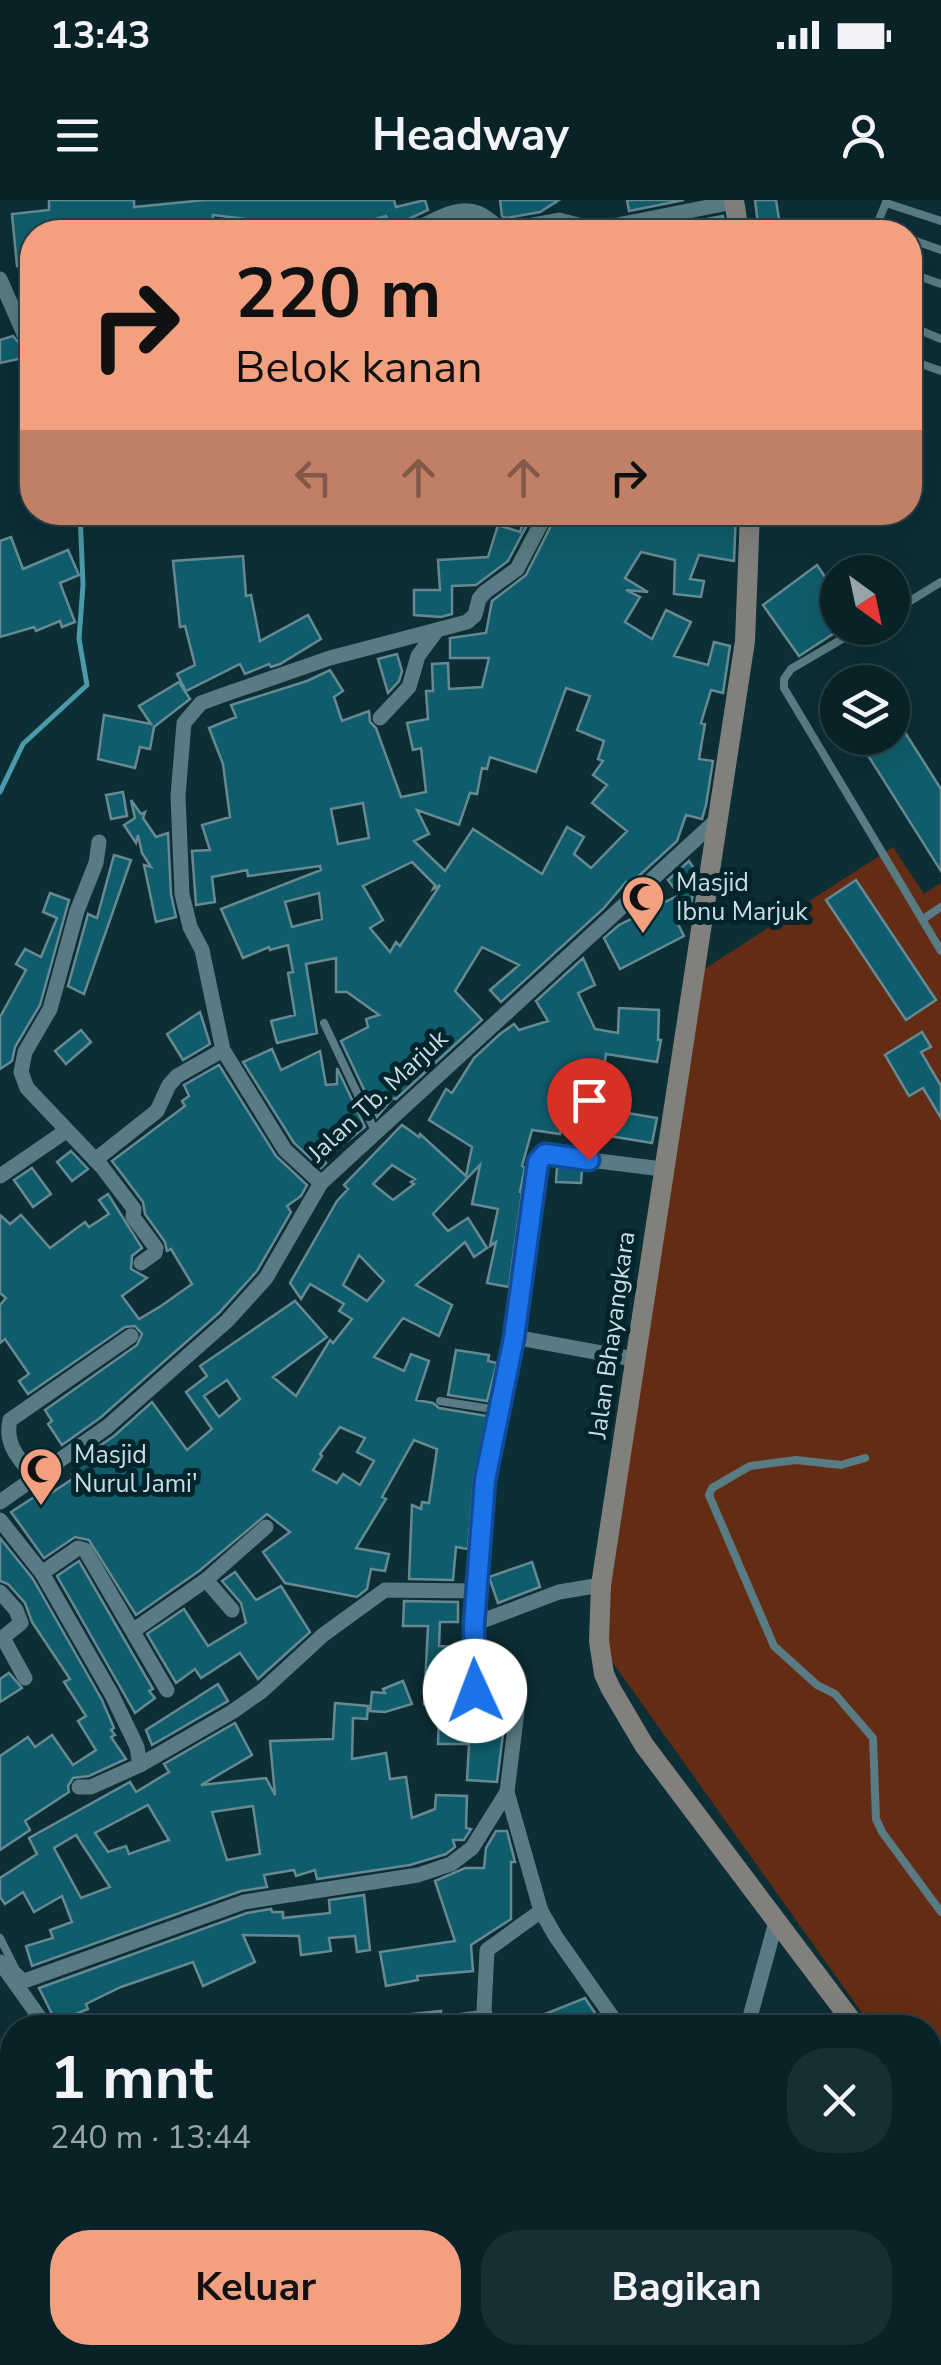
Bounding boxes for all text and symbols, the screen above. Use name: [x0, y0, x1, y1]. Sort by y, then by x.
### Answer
text: 13:43: [50, 10, 151, 61]
text: Headway: [372, 105, 569, 166]
icon: menu: [50, 108, 105, 163]
icon: person: [836, 108, 891, 163]
text: 220 m: [235, 246, 441, 342]
icon: right: [70, 260, 200, 390]
text: Belok kanan: [235, 337, 483, 398]
icon: left: [286, 450, 341, 505]
icon: ahead: [391, 450, 446, 505]
icon: ahead: [496, 450, 551, 505]
icon: right: [601, 450, 656, 505]
north arrow: [820, 555, 910, 645]
map controls: [820, 555, 910, 755]
button: layers: [820, 665, 910, 755]
place label: Masjid Ibnu Marjuk: [676, 866, 808, 929]
mosque icon: Masjid Ibnu Marjuk: [620, 874, 666, 935]
street label: Jalan Tb. Marjuk: [300, 1022, 456, 1170]
pin: [547, 1058, 632, 1161]
icon: arrive: [562, 1073, 617, 1128]
street label: Jalan Bhayangkara: [580, 1229, 643, 1442]
place label: Masjid Nurul Jami': [74, 1438, 197, 1501]
mosque icon: Masjid Nurul Jami': [18, 1446, 64, 1507]
position arrow: [423, 1639, 527, 1743]
text: 1 mnt: [50, 2037, 213, 2119]
button: close: [787, 2048, 892, 2153]
text: 240 m · 13:44: [50, 2116, 251, 2159]
button: Keluar: [50, 2230, 461, 2345]
button: Bagikan: [481, 2230, 892, 2345]

